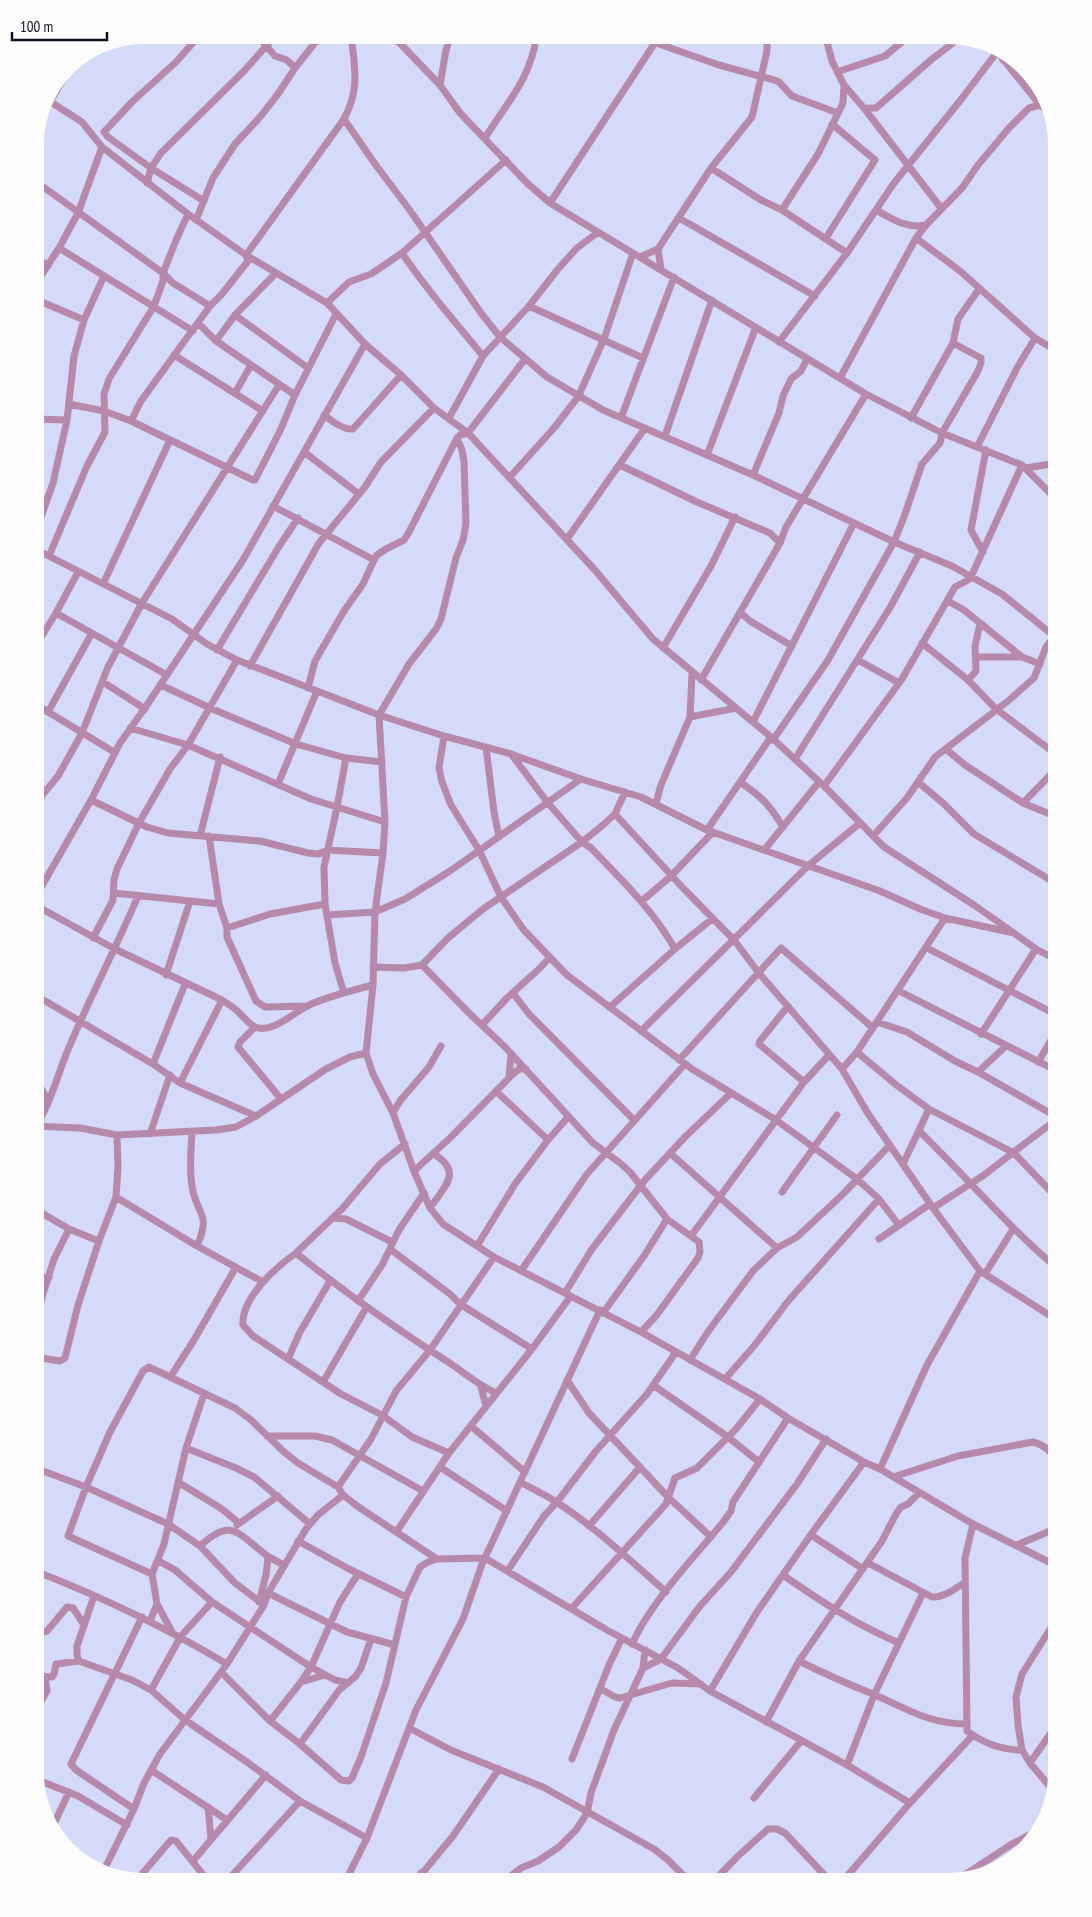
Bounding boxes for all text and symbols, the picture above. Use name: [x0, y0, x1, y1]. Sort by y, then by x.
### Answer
scale bar: [12, 10, 108, 42]
text: 100 m: [20, 17, 53, 36]

